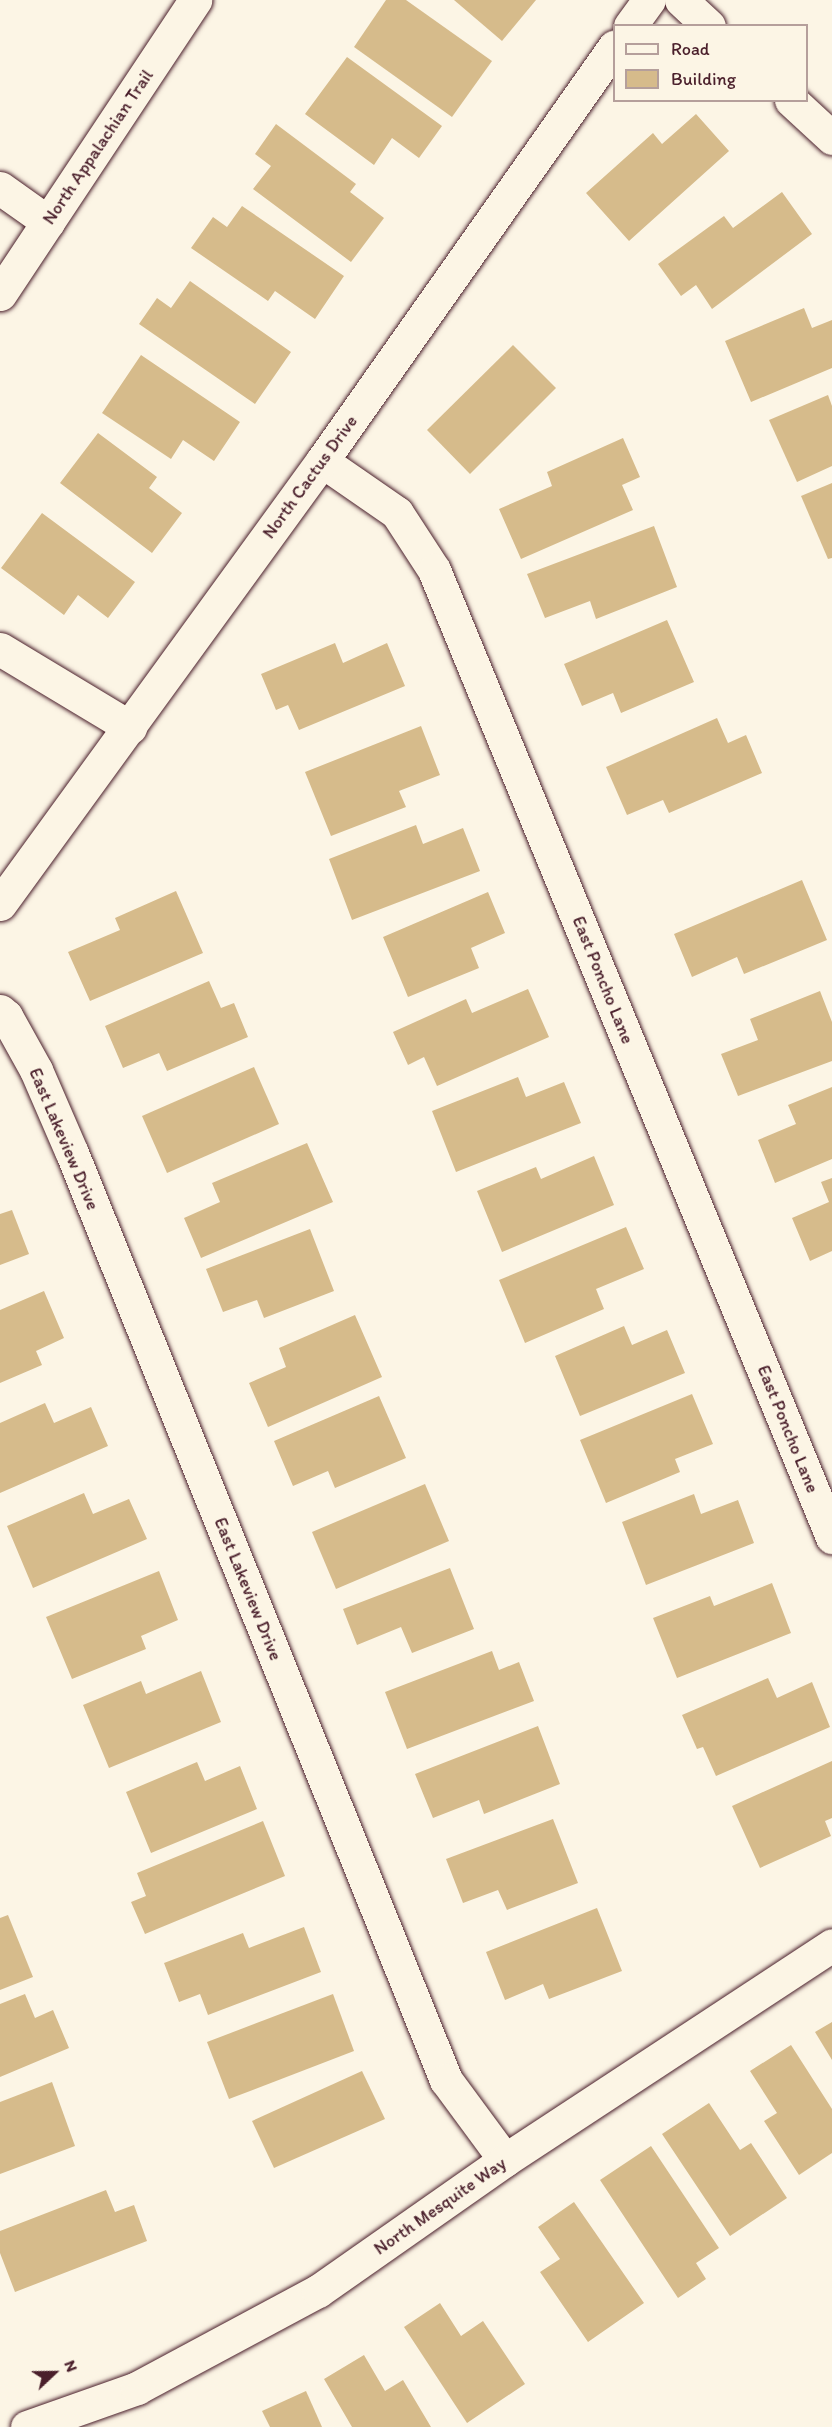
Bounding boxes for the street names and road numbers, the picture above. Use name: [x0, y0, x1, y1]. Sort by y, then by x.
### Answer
street label: North Appalachian Trail: [38, 65, 158, 229]
street label: North Cactus Drive: [258, 411, 362, 543]
street label: East Poncho Lane: [568, 913, 638, 1047]
street label: East Lakeview Drive: [24, 1064, 104, 1214]
street label: East Poncho Lane: [753, 1362, 823, 1496]
street label: East Lakeview Drive: [209, 1514, 287, 1664]
street label: North Mesquite Way: [370, 2153, 510, 2259]

